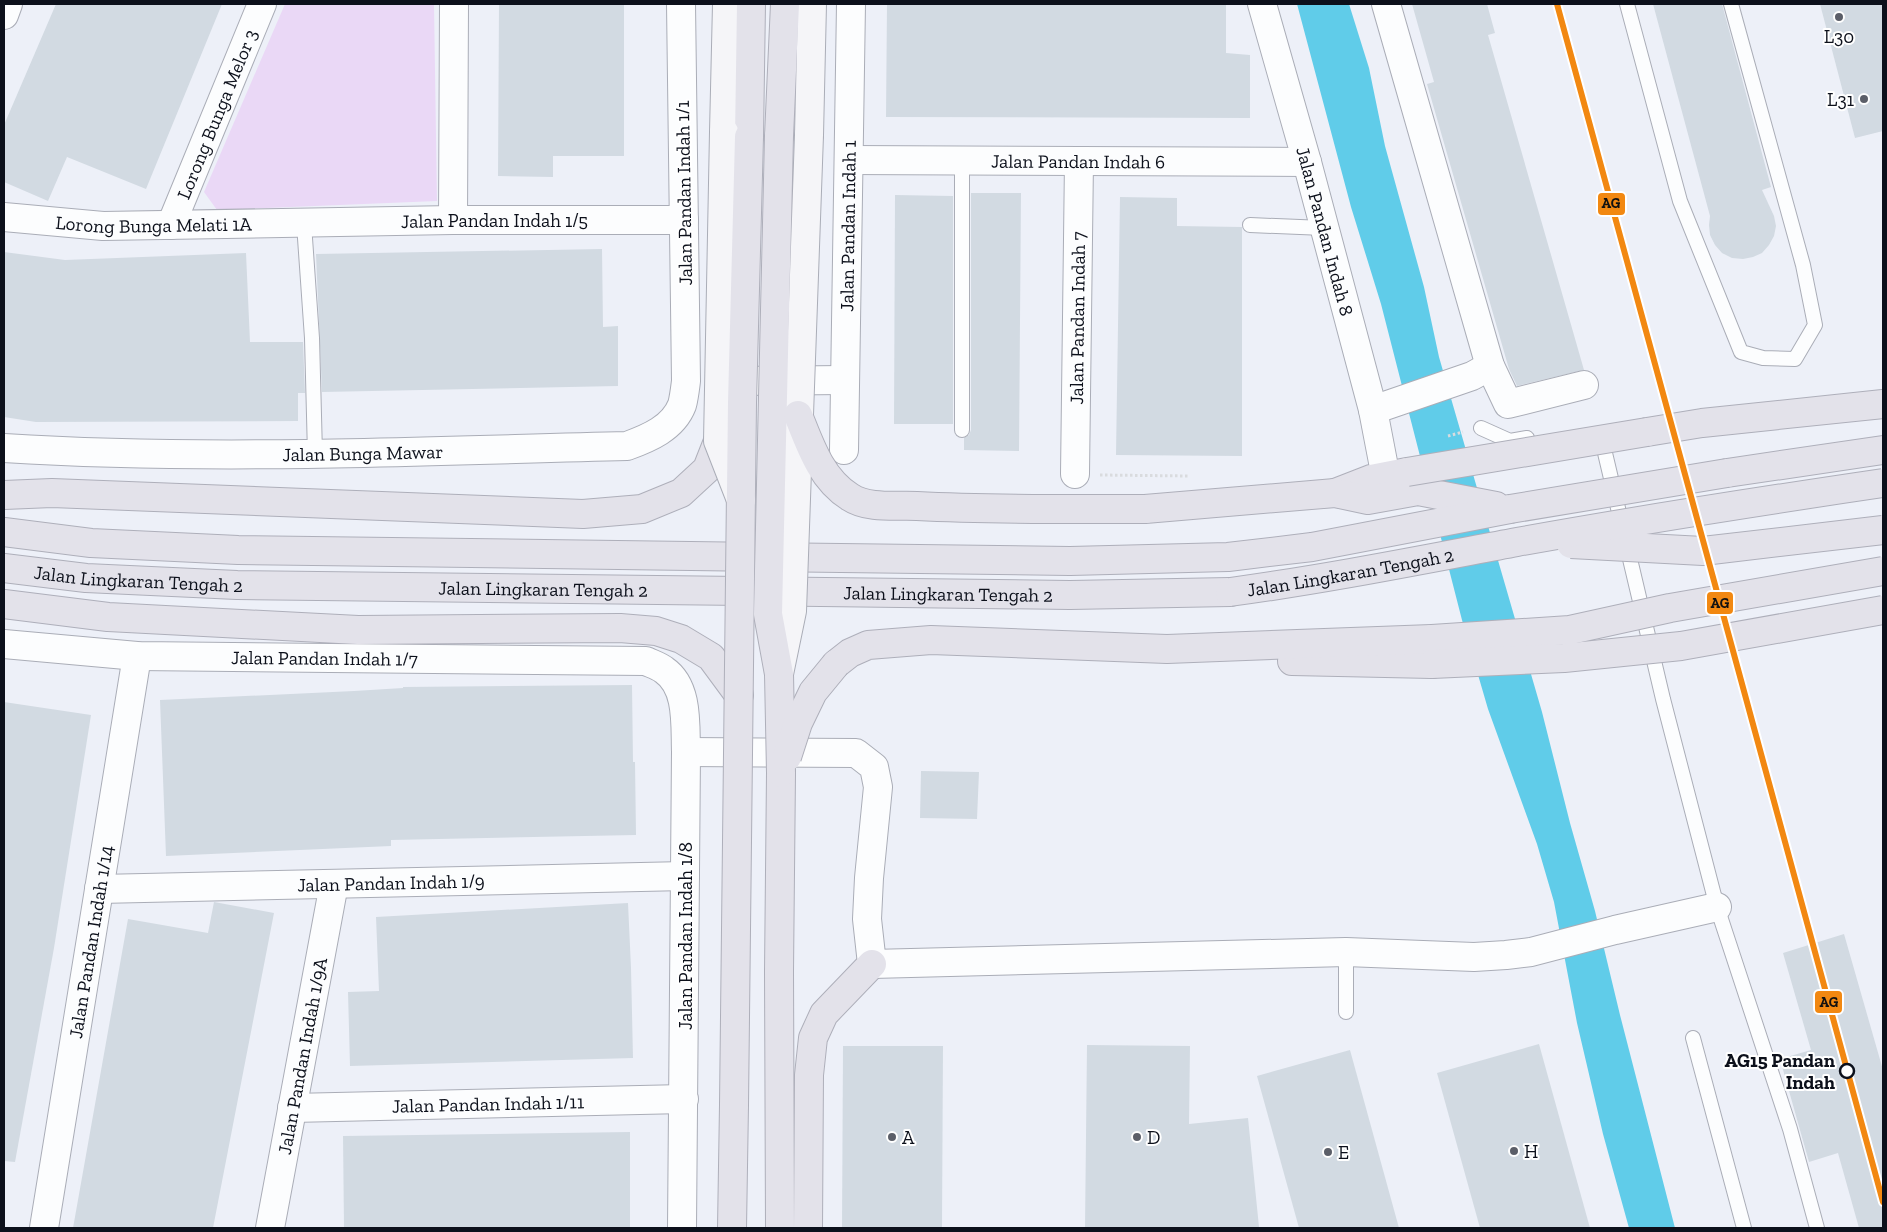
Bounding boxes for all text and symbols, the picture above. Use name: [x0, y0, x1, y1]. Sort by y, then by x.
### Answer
marker: L30: [1833, 11, 1845, 23]
place label: L30: [1824, 25, 1854, 48]
street label: Lorong Bunga Melor 3: [171, 26, 262, 202]
place label: L31: [1827, 88, 1854, 111]
marker: L31: [1858, 93, 1870, 105]
street label: Jalan Pandan Indah 1/1: [671, 100, 697, 286]
street label: Jalan Pandan Indah 1: [835, 140, 860, 312]
street label: Jalan Pandan Indah 8: [1292, 144, 1359, 318]
street label: Jalan Pandan Indah 6: [991, 149, 1165, 173]
line badge: AG: [1597, 192, 1626, 216]
text: AG: [1602, 195, 1621, 212]
street label: Jalan Pandan Indah 1/5: [401, 209, 588, 232]
street label: Lorong Bunga Melati 1A: [55, 210, 253, 238]
street label: Jalan Pandan Indah 7: [1064, 231, 1090, 405]
street label: Jalan Bunga Mawar: [282, 440, 444, 466]
street label: Jalan Lingkaran Tengah 2: [1245, 543, 1456, 601]
street label: Jalan Lingkaran Tengah 2: [33, 560, 243, 597]
street label: Jalan Lingkaran Tengah 2: [438, 576, 648, 601]
street label: Jalan Lingkaran Tengah 2: [843, 581, 1053, 606]
line badge: AG: [1706, 591, 1734, 615]
text: AG: [1711, 595, 1730, 612]
street label: Jalan Pandan Indah 1/7: [231, 645, 418, 670]
street label: Jalan Pandan Indah 1/8: [674, 842, 697, 1030]
street label: Jalan Pandan Indah 1/14: [64, 844, 118, 1040]
street label: Jalan Pandan Indah 1/9: [297, 869, 485, 896]
street label: Jalan Pandan Indah 1/9A: [272, 955, 332, 1156]
line badge: AG: [1814, 990, 1843, 1014]
text: AG: [1820, 994, 1839, 1011]
place label: AG15 Pandan Indah: [1725, 1049, 1836, 1094]
marker: AG15 Pandan Indah: [1839, 1063, 1855, 1079]
street label: Jalan Pandan Indah 1/11: [392, 1090, 584, 1117]
place label: A: [902, 1126, 915, 1149]
place label: D: [1147, 1126, 1160, 1149]
marker: A: [886, 1131, 898, 1143]
marker: D: [1131, 1131, 1143, 1143]
place label: H: [1524, 1140, 1538, 1163]
place label: E: [1338, 1141, 1349, 1164]
marker: H: [1508, 1145, 1520, 1157]
marker: E: [1322, 1146, 1334, 1158]

